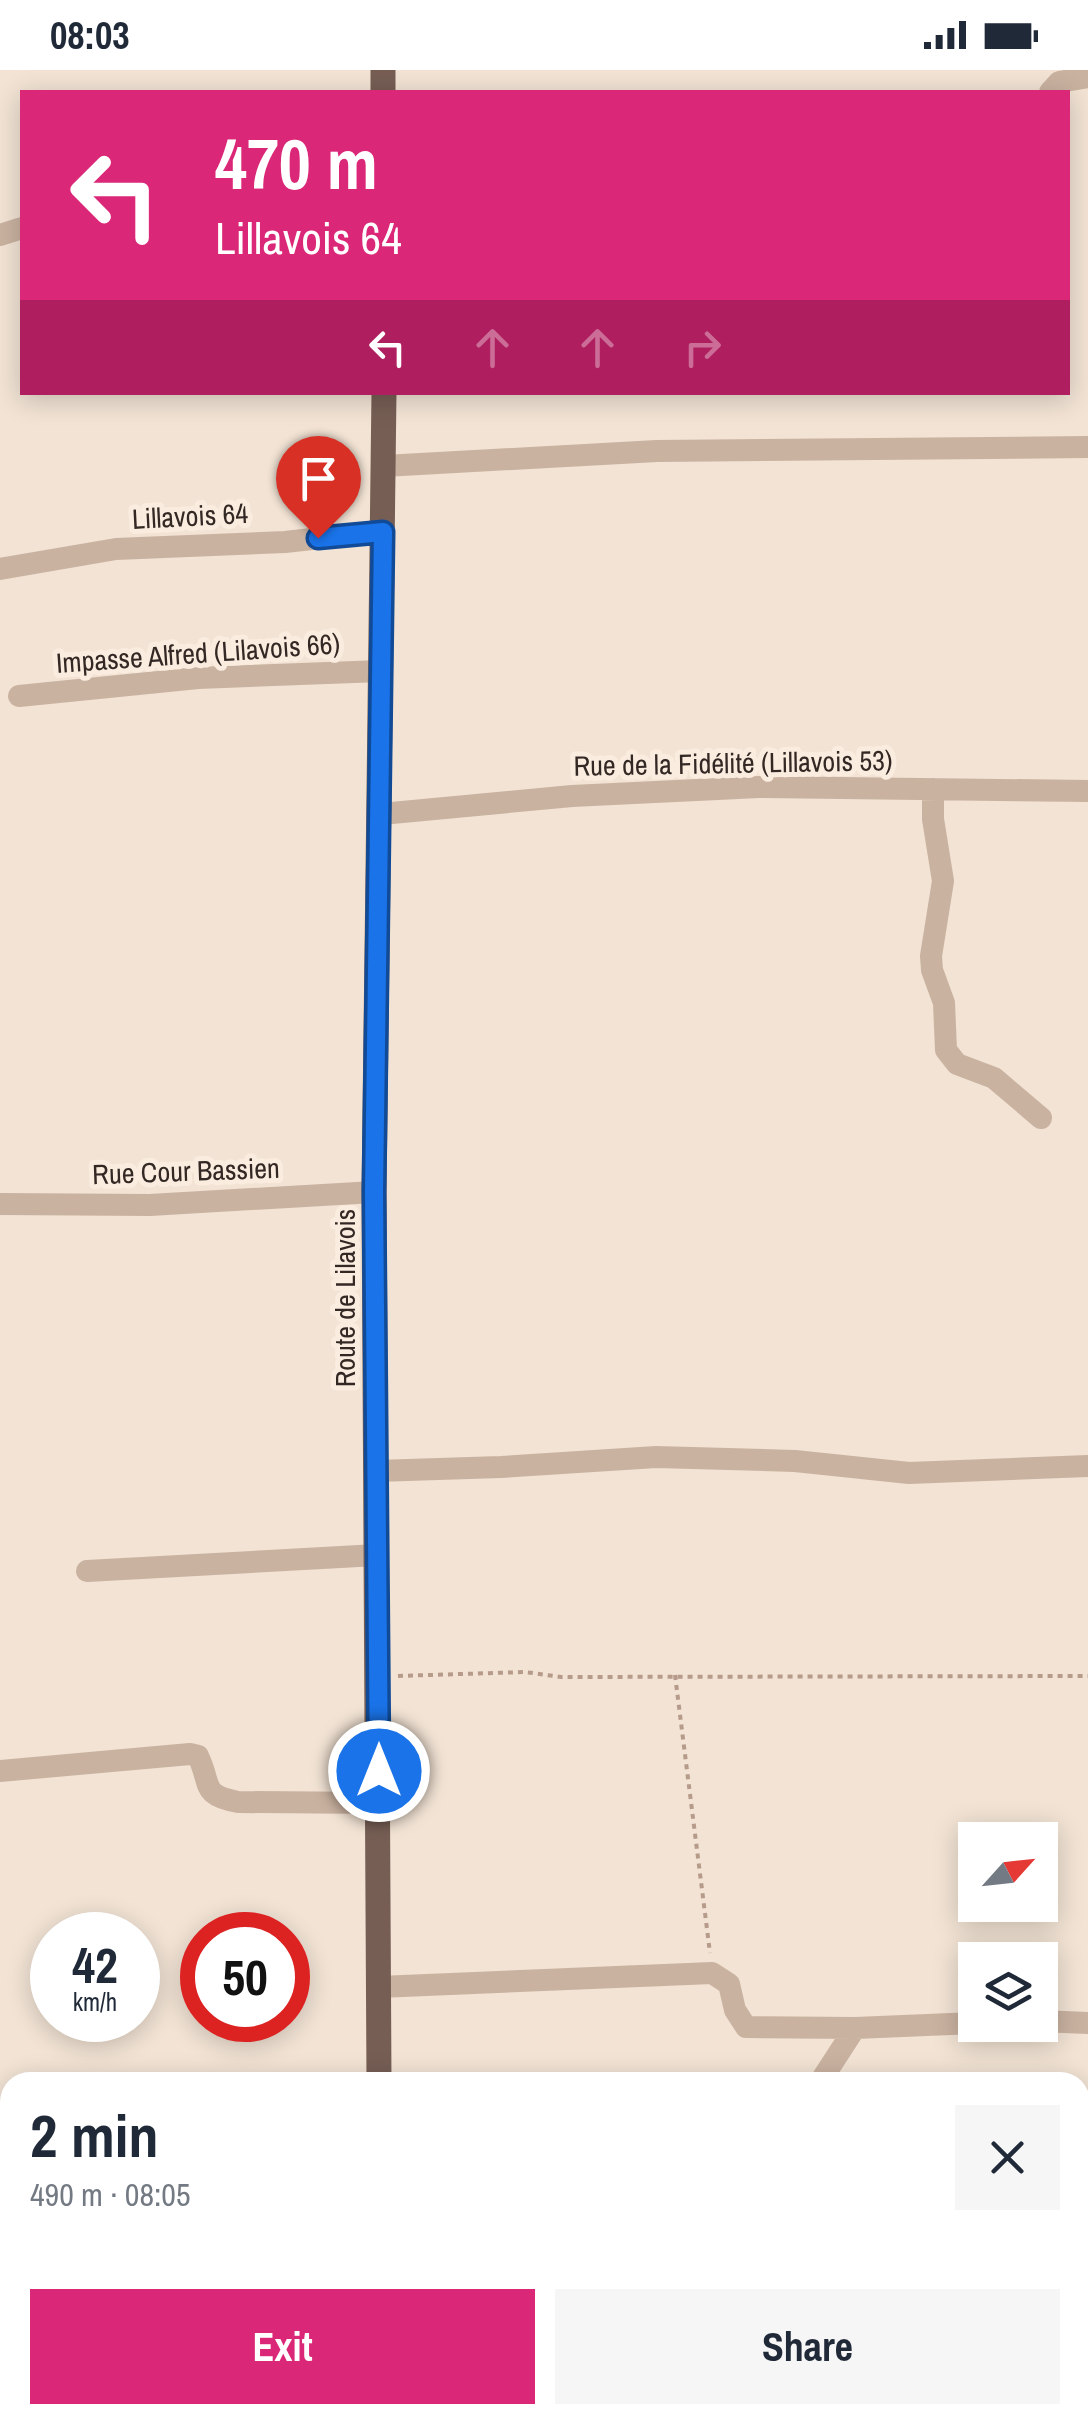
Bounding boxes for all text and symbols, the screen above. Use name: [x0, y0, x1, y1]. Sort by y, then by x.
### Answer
text: 08:03: [50, 10, 130, 61]
text: 470 m: [215, 117, 378, 211]
icon: left: [50, 130, 180, 260]
text: Lillavois 64: [215, 207, 402, 268]
icon: left: [360, 320, 415, 375]
icon: ahead: [465, 320, 520, 375]
icon: ahead: [570, 320, 625, 375]
icon: right: [675, 320, 730, 375]
pin: [276, 436, 361, 539]
icon: arrive: [291, 451, 346, 506]
street label: Lillavois 64: [131, 494, 249, 538]
street label: Impasse Alfred (Lilavois 66): [55, 624, 341, 682]
street label: Rue de la Fidélité (Lillavois 53): [573, 741, 893, 785]
street label: Rue Cour Bassien: [92, 1149, 280, 1193]
street label: Route de Lilavois: [326, 1209, 364, 1387]
position arrow: [327, 1719, 431, 1823]
north arrow: [958, 1822, 1058, 1922]
map controls: [958, 1822, 1058, 2042]
speed limit sign: 50: [180, 1912, 310, 2042]
text: 42: [72, 1931, 118, 1999]
button: layers: [958, 1942, 1058, 2042]
text: km/h: [73, 1985, 117, 2019]
text: 2 min: [30, 2095, 159, 2176]
button: close: [955, 2105, 1060, 2210]
text: 490 m · 08:05: [30, 2173, 190, 2216]
button: Exit: [30, 2289, 535, 2404]
button: Share: [555, 2289, 1060, 2404]

